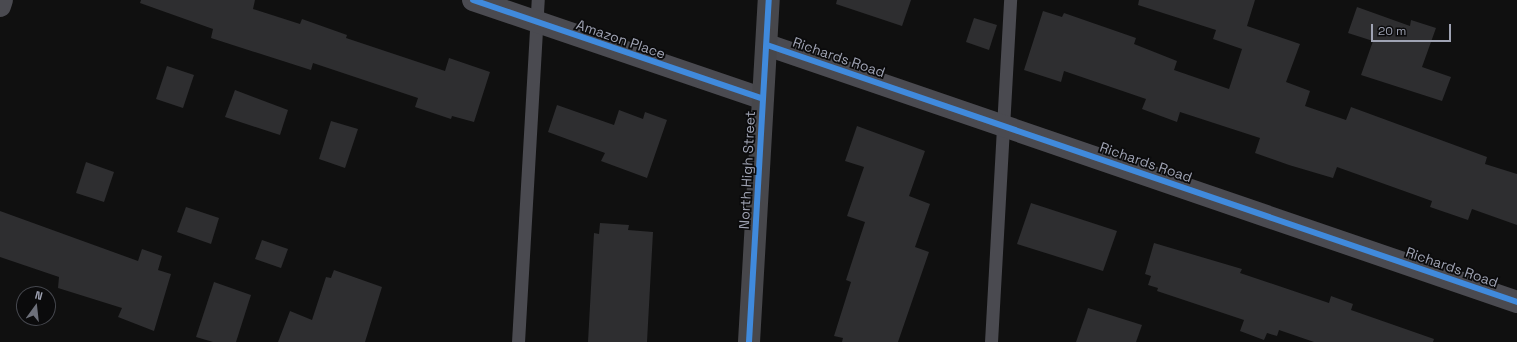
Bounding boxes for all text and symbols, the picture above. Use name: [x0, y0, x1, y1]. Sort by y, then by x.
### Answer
street label: Amazon Place: [574, 16, 668, 62]
scale bar: [1373, 16, 1453, 42]
text: 20 m: [1378, 23, 1406, 39]
street label: Richards Road: [791, 33, 887, 81]
street label: North High Street: [736, 110, 758, 230]
street label: Richards Road: [1098, 138, 1194, 186]
street label: Richards Road: [1404, 243, 1500, 291]
north arrow: [16, 286, 56, 326]
text: N: [33, 288, 44, 303]

